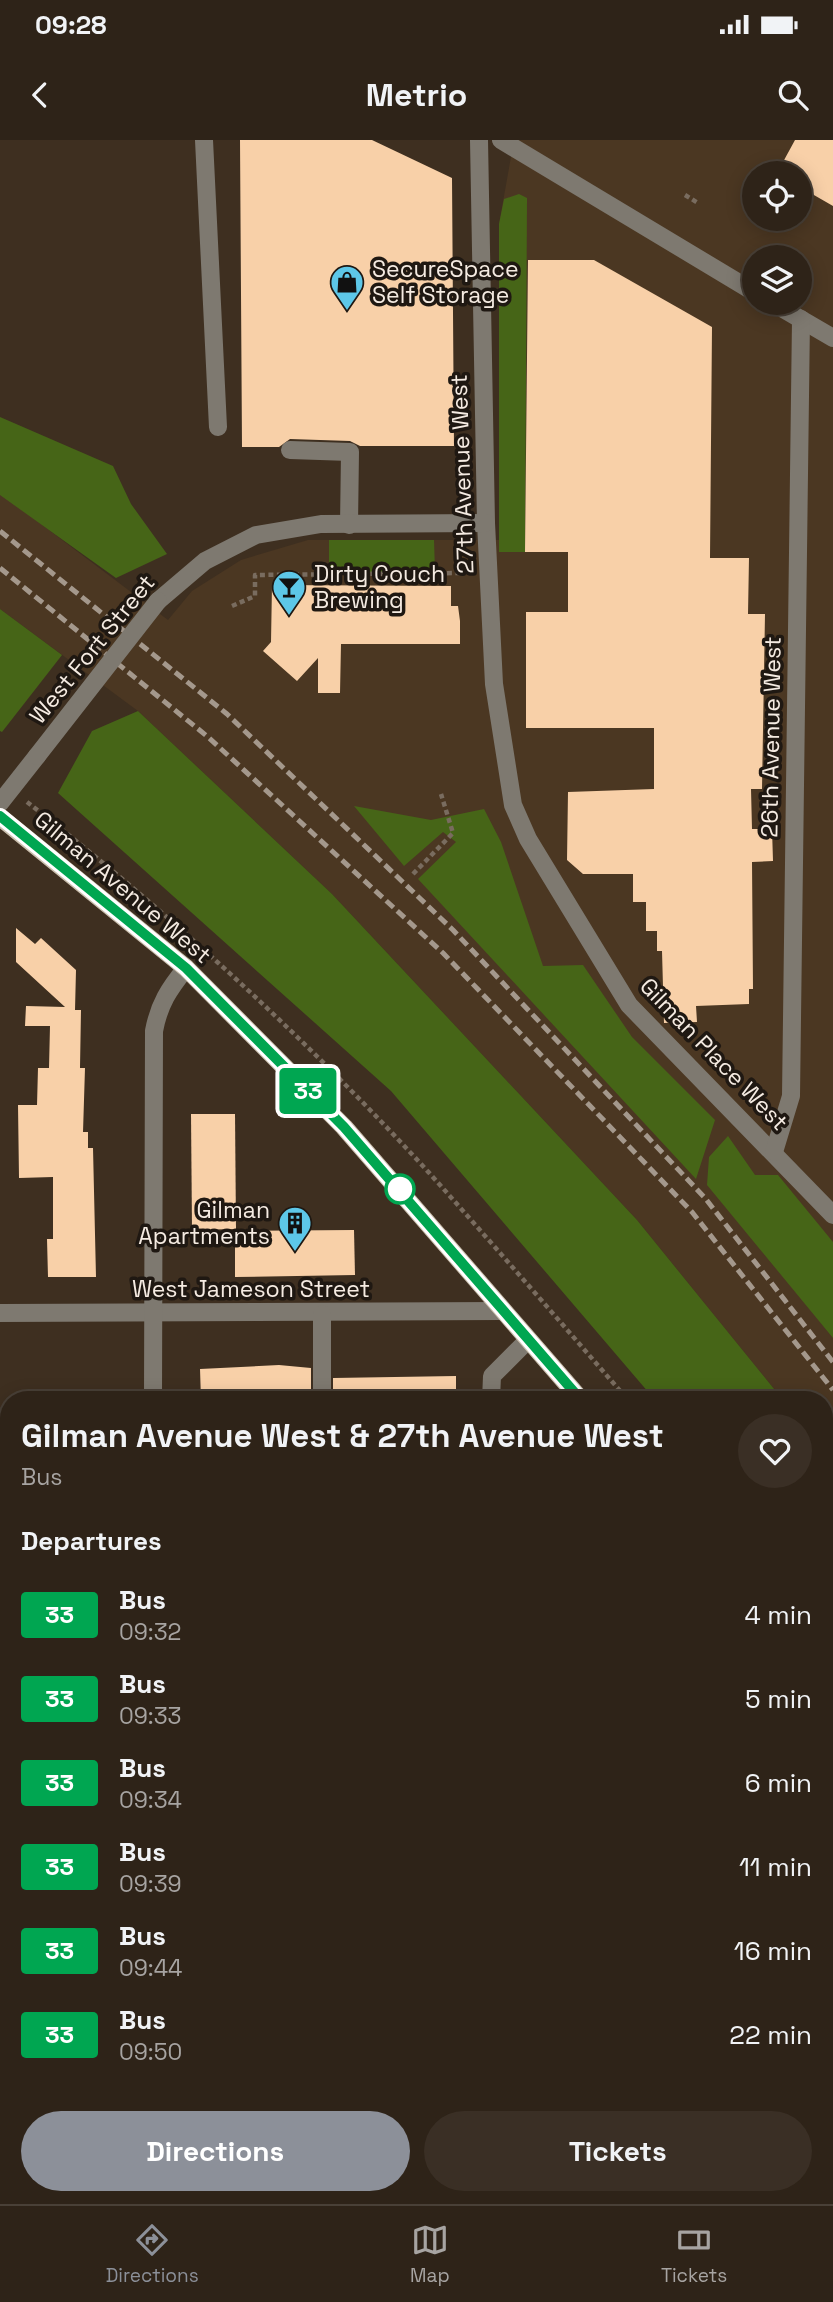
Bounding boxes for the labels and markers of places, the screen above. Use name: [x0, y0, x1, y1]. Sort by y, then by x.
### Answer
place label: SecureSpace Self Storage: [372, 254, 519, 310]
shop icon: SecureSpace Self Storage: [328, 263, 366, 312]
place label: Dirty Couch Brewing: [314, 559, 445, 615]
bar icon: Dirty Couch Brewing: [270, 568, 308, 617]
unlabelled marker: [385, 1174, 415, 1204]
place label: Gilman Apartments: [138, 1195, 270, 1251]
building icon: Gilman Apartments: [276, 1204, 314, 1253]

